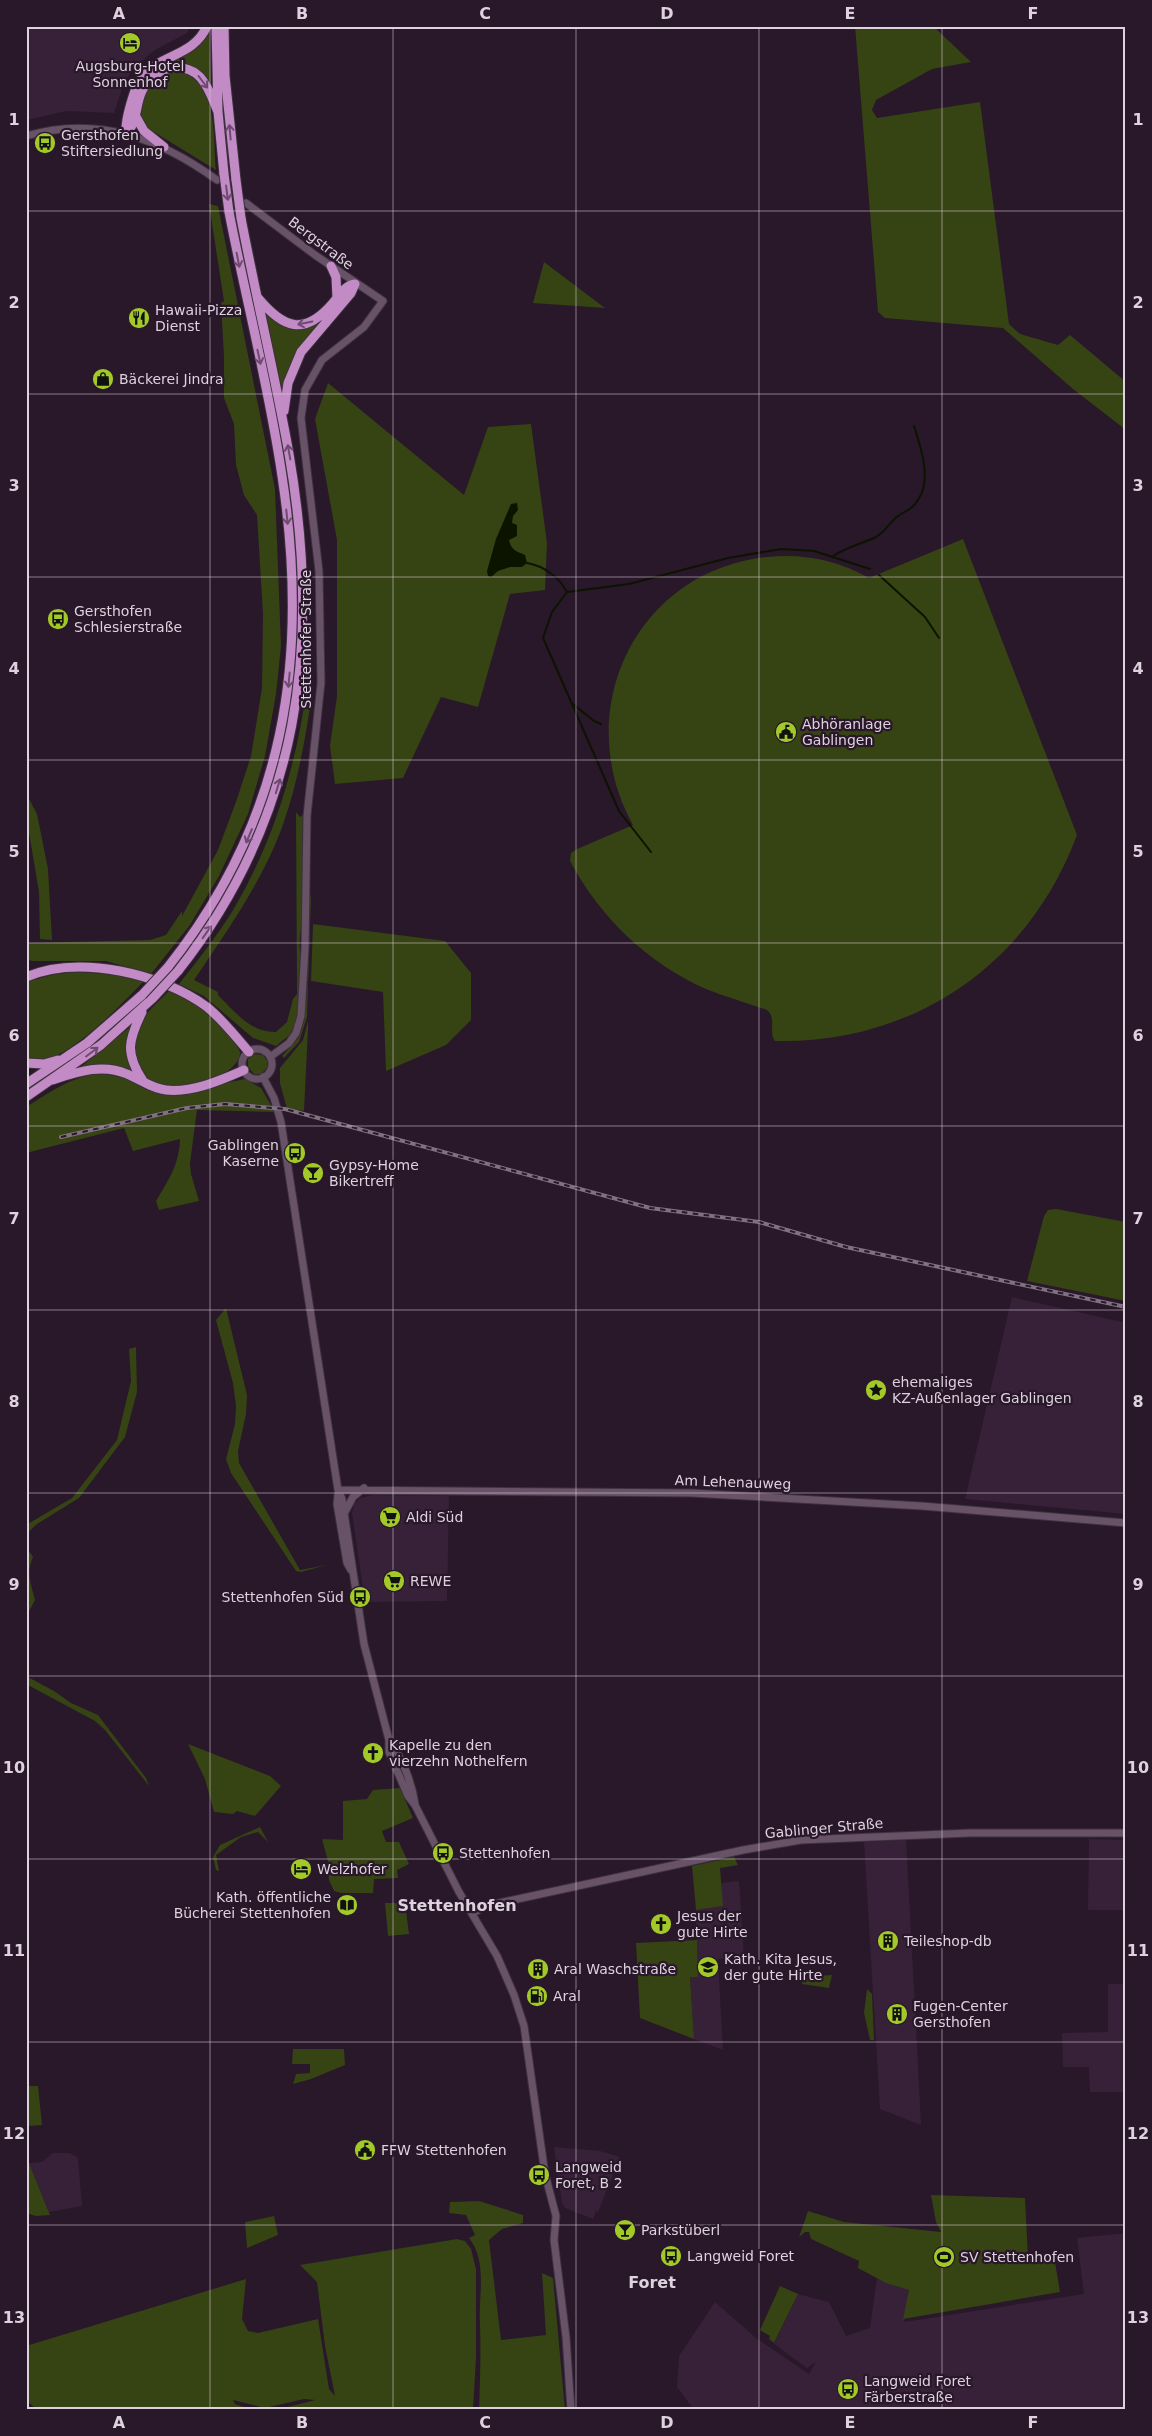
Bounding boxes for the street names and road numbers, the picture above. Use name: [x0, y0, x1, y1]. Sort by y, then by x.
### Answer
street label: Bergstraße: [285, 213, 357, 273]
street label: Stettenhofer Straße: [298, 570, 314, 708]
street label: Am Lehenauweg: [674, 1472, 792, 1492]
street label: Gablinger Straße: [764, 1815, 884, 1841]

